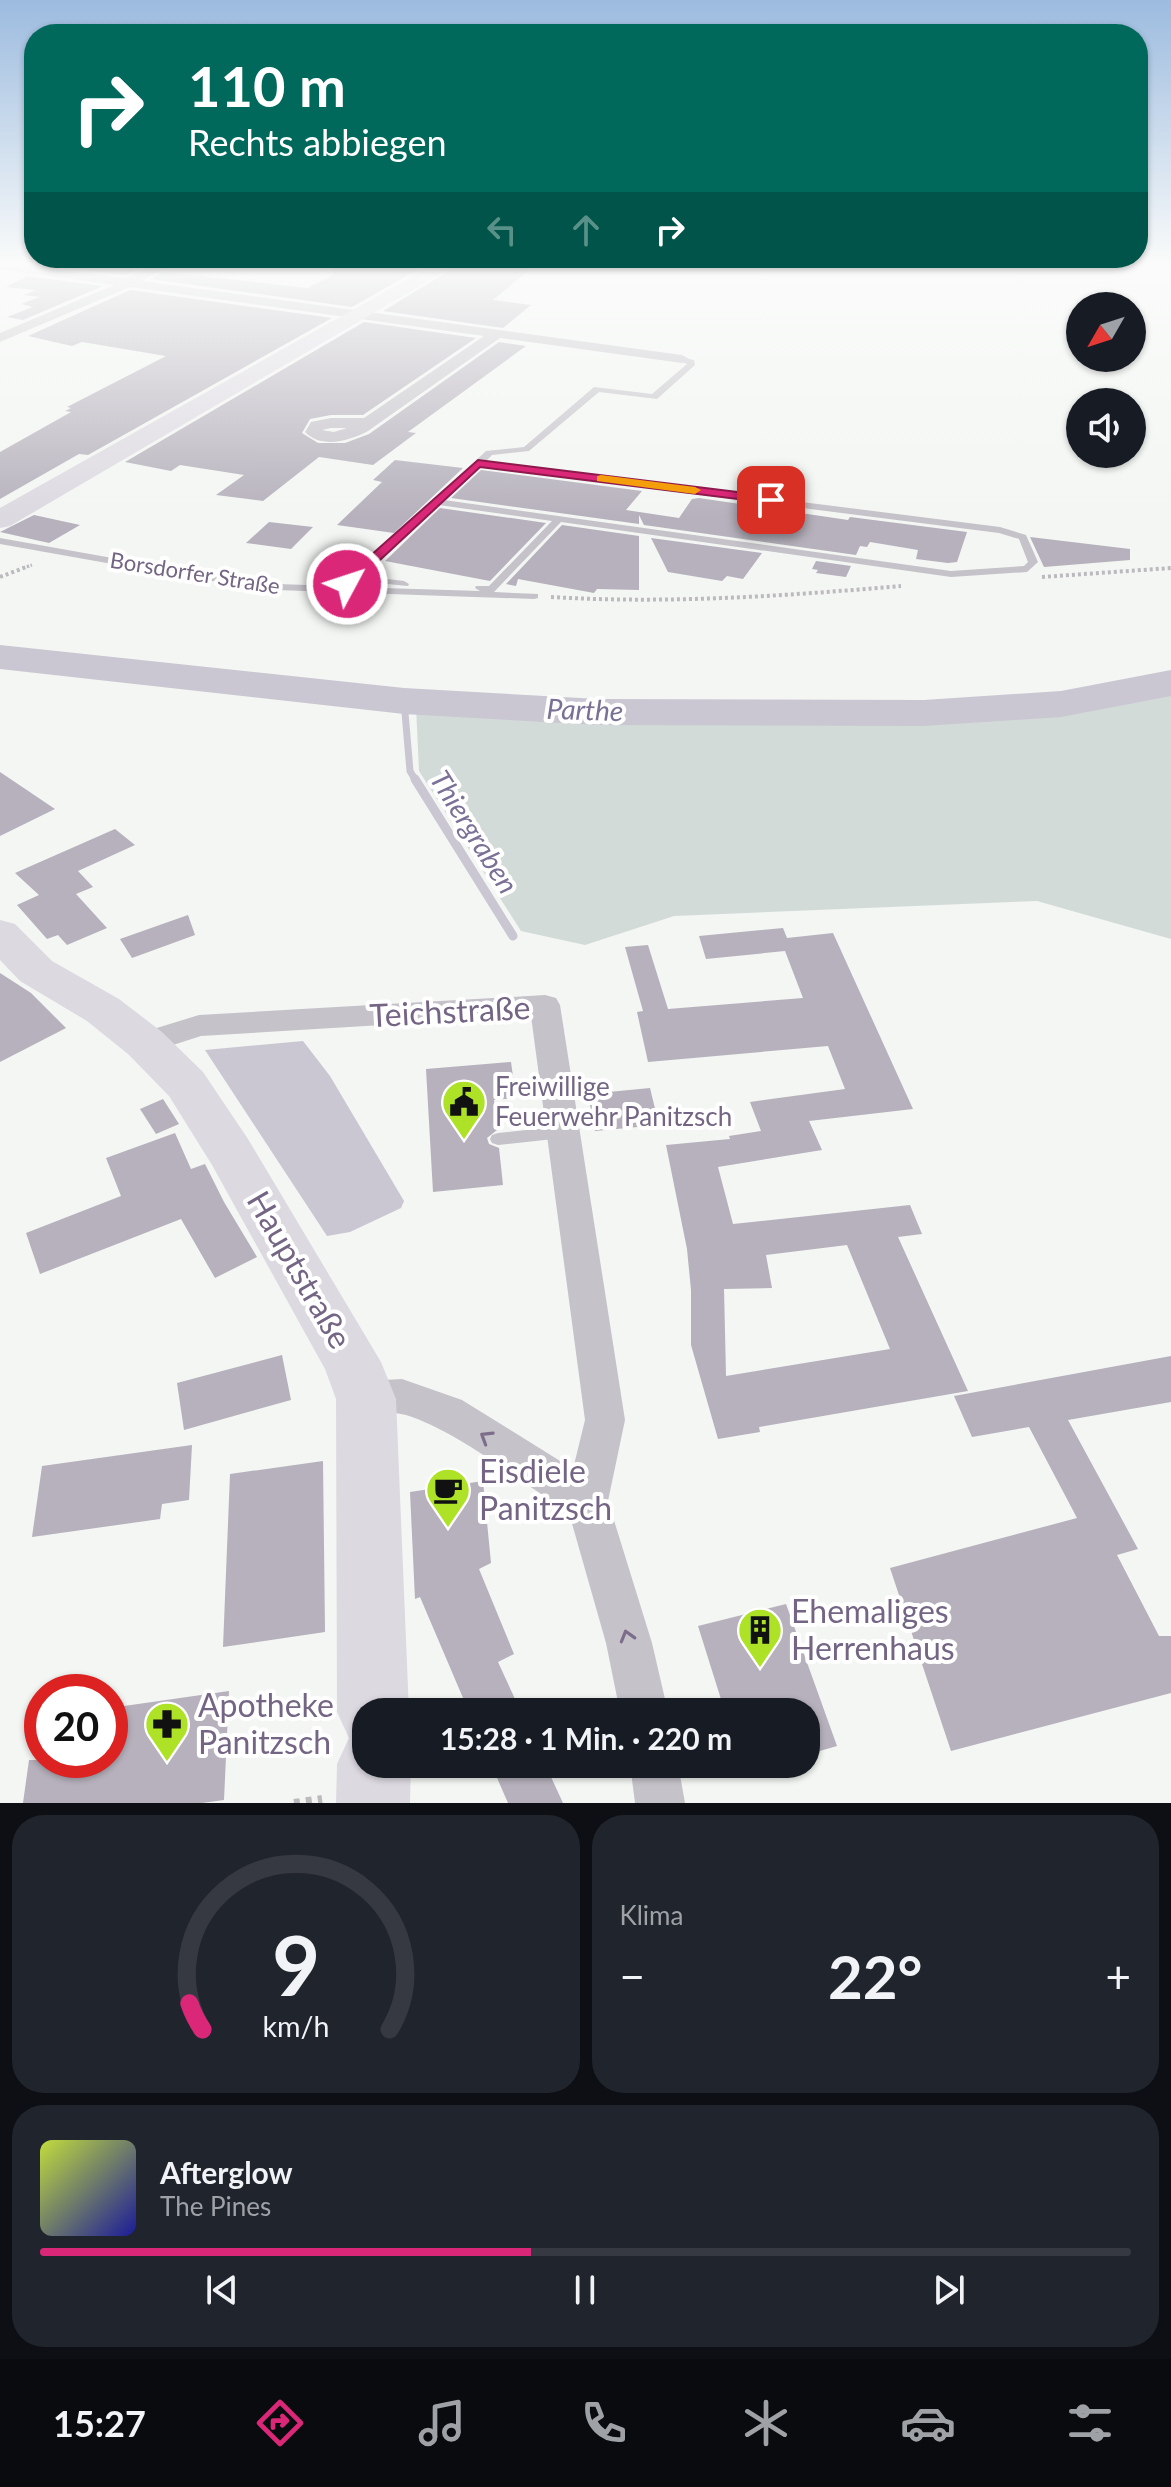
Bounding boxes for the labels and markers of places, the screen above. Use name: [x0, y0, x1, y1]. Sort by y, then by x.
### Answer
pin: [737, 466, 805, 534]
place label: Freiwillige Feuerwehr Panitzsch: [495, 1070, 732, 1132]
public building icon: Freiwillige Feuerwehr Panitzsch: [440, 1078, 488, 1141]
place label: Eisdiele Panitzsch: [479, 1451, 612, 1527]
cafe icon: Eisdiele Panitzsch: [424, 1466, 472, 1529]
place label: Ehemaliges Herrenhaus: [791, 1591, 955, 1667]
building icon: Ehemaliges Herrenhaus: [736, 1606, 784, 1669]
place label: Apotheke Panitzsch: [198, 1685, 334, 1761]
pharmacy icon: Apotheke Panitzsch: [143, 1700, 191, 1763]

